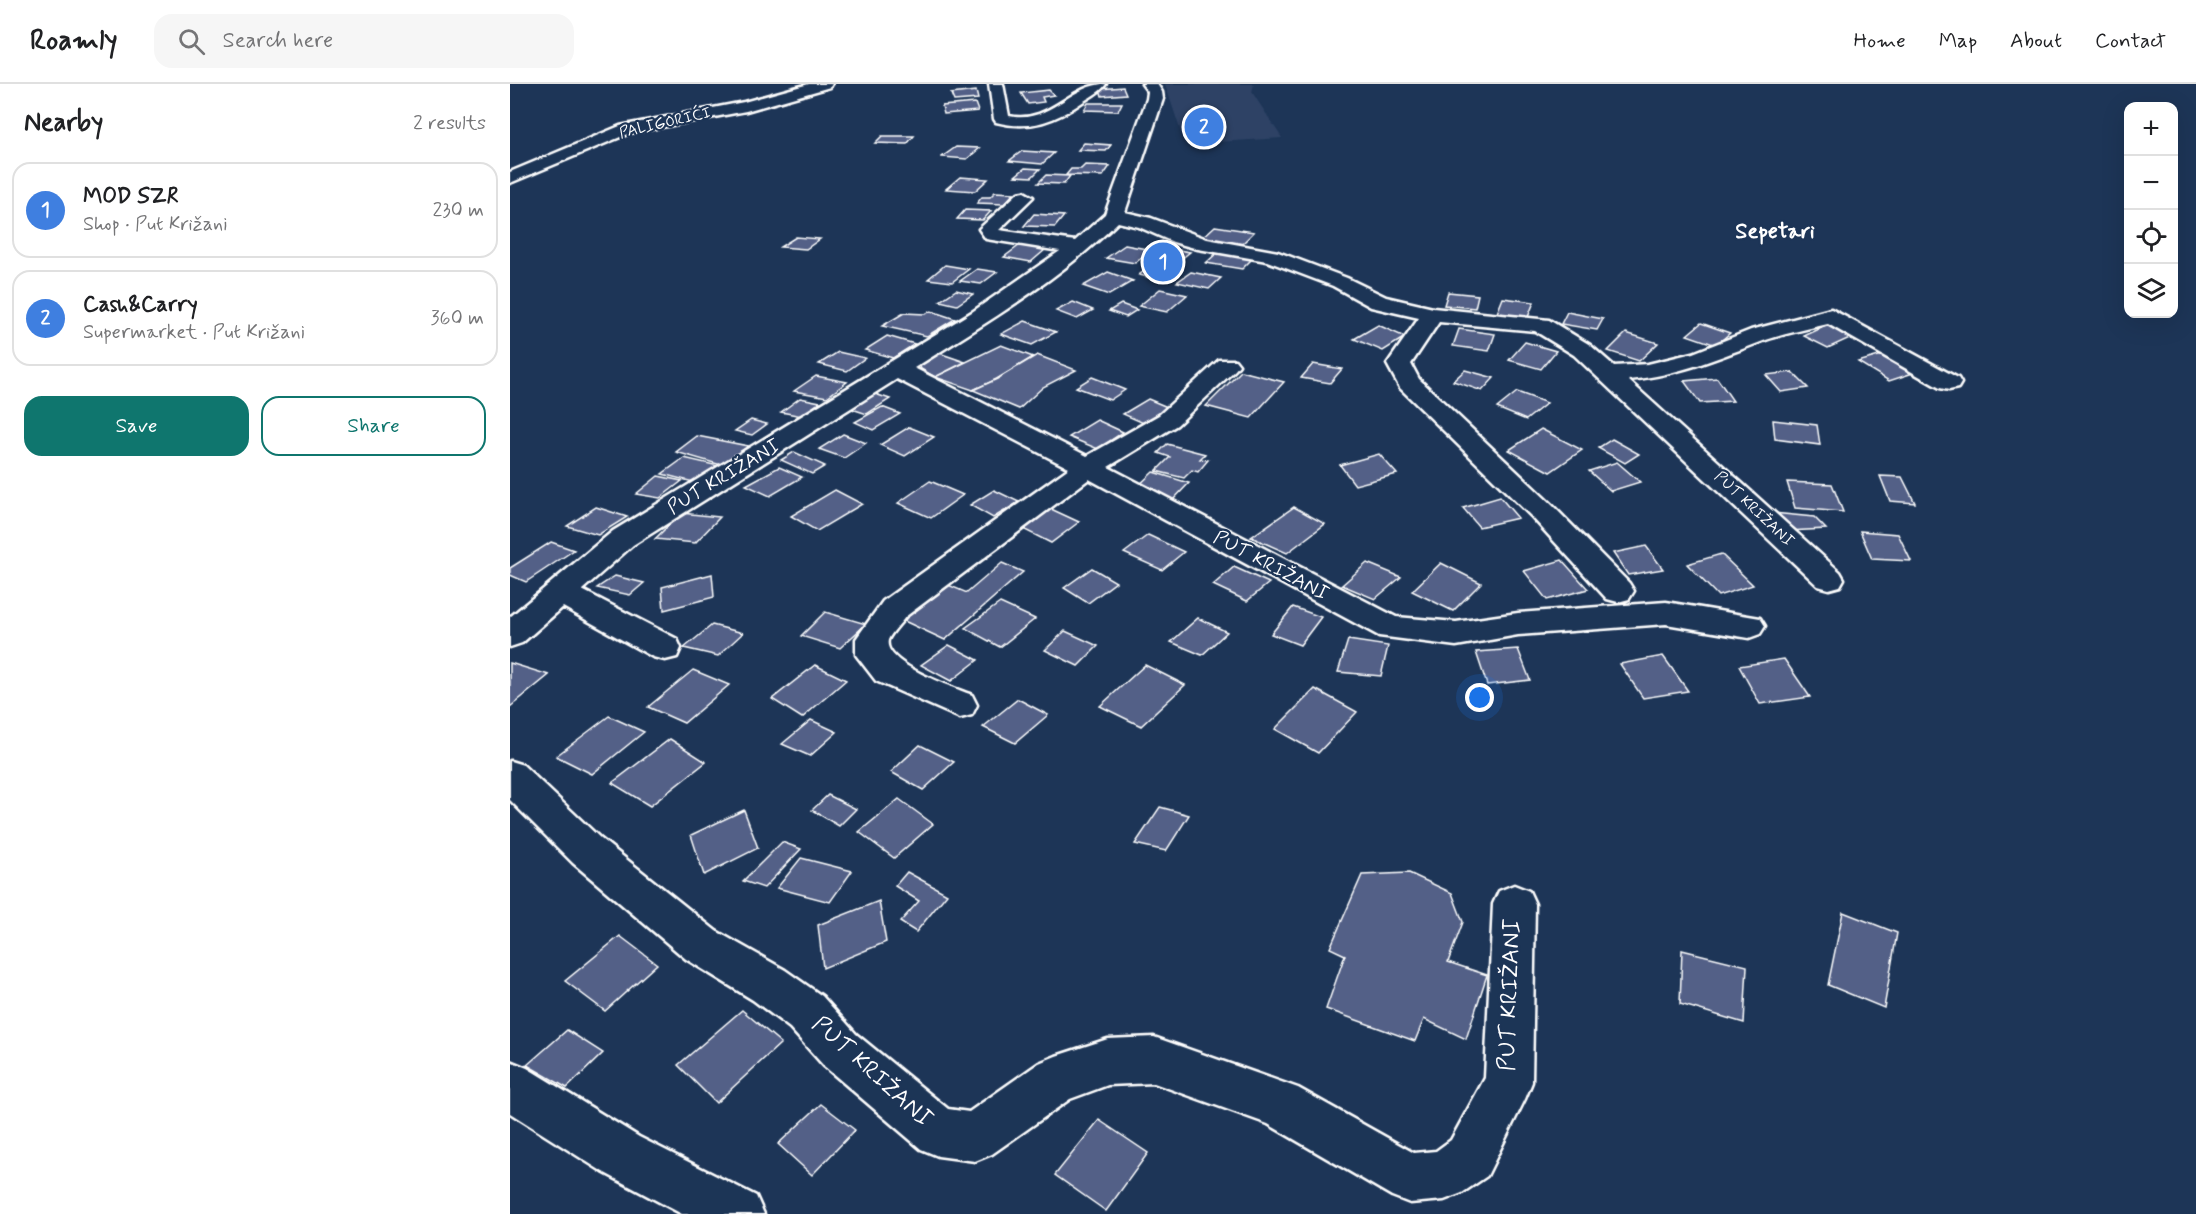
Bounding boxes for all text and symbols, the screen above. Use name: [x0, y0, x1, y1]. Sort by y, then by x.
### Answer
search box: [154, 14, 574, 68]
text: Roamly: [30, 23, 118, 60]
icon: search: [175, 25, 208, 58]
text: Search here: [223, 27, 333, 55]
text: Home: [1854, 27, 1906, 55]
text: Map: [1939, 27, 1977, 55]
text: About: [2010, 27, 2062, 55]
text: Contact: [2095, 27, 2166, 55]
street label: PALIGORIĆI: [617, 101, 713, 144]
map controls: [2124, 102, 2178, 318]
button: +: [2124, 102, 2178, 156]
pin: 2: [1184, 104, 1224, 150]
text: Nearby: [24, 106, 103, 140]
text: 2 results: [413, 110, 486, 137]
button: −: [2124, 156, 2178, 210]
text: MOD SZR: [83, 183, 179, 211]
text: 1: [41, 197, 50, 224]
text: 230 m: [432, 197, 484, 224]
button: locate: [2124, 210, 2178, 264]
text: Shop · Put Križani: [83, 211, 228, 238]
district label: Sepetari: [1735, 218, 1815, 246]
pin: 1: [1144, 240, 1182, 285]
button: layers: [2124, 264, 2178, 318]
text: Cash&Carry: [83, 291, 198, 319]
text: 2: [41, 305, 50, 332]
text: 360 m: [431, 305, 484, 332]
text: Supermarket · Put Križani: [83, 319, 305, 346]
button: Save: [24, 396, 249, 456]
button: Share: [261, 396, 486, 456]
street label: PUT KRIŽANI: [663, 432, 786, 521]
street label: PUT KRIŽANI: [1710, 467, 1798, 551]
street label: PUT KRIŽANI: [1209, 524, 1334, 608]
your location: [1465, 683, 1494, 712]
street label: PUT KRIŽANI: [1492, 918, 1528, 1072]
street label: PUT KRIŽANI: [805, 1009, 939, 1135]

